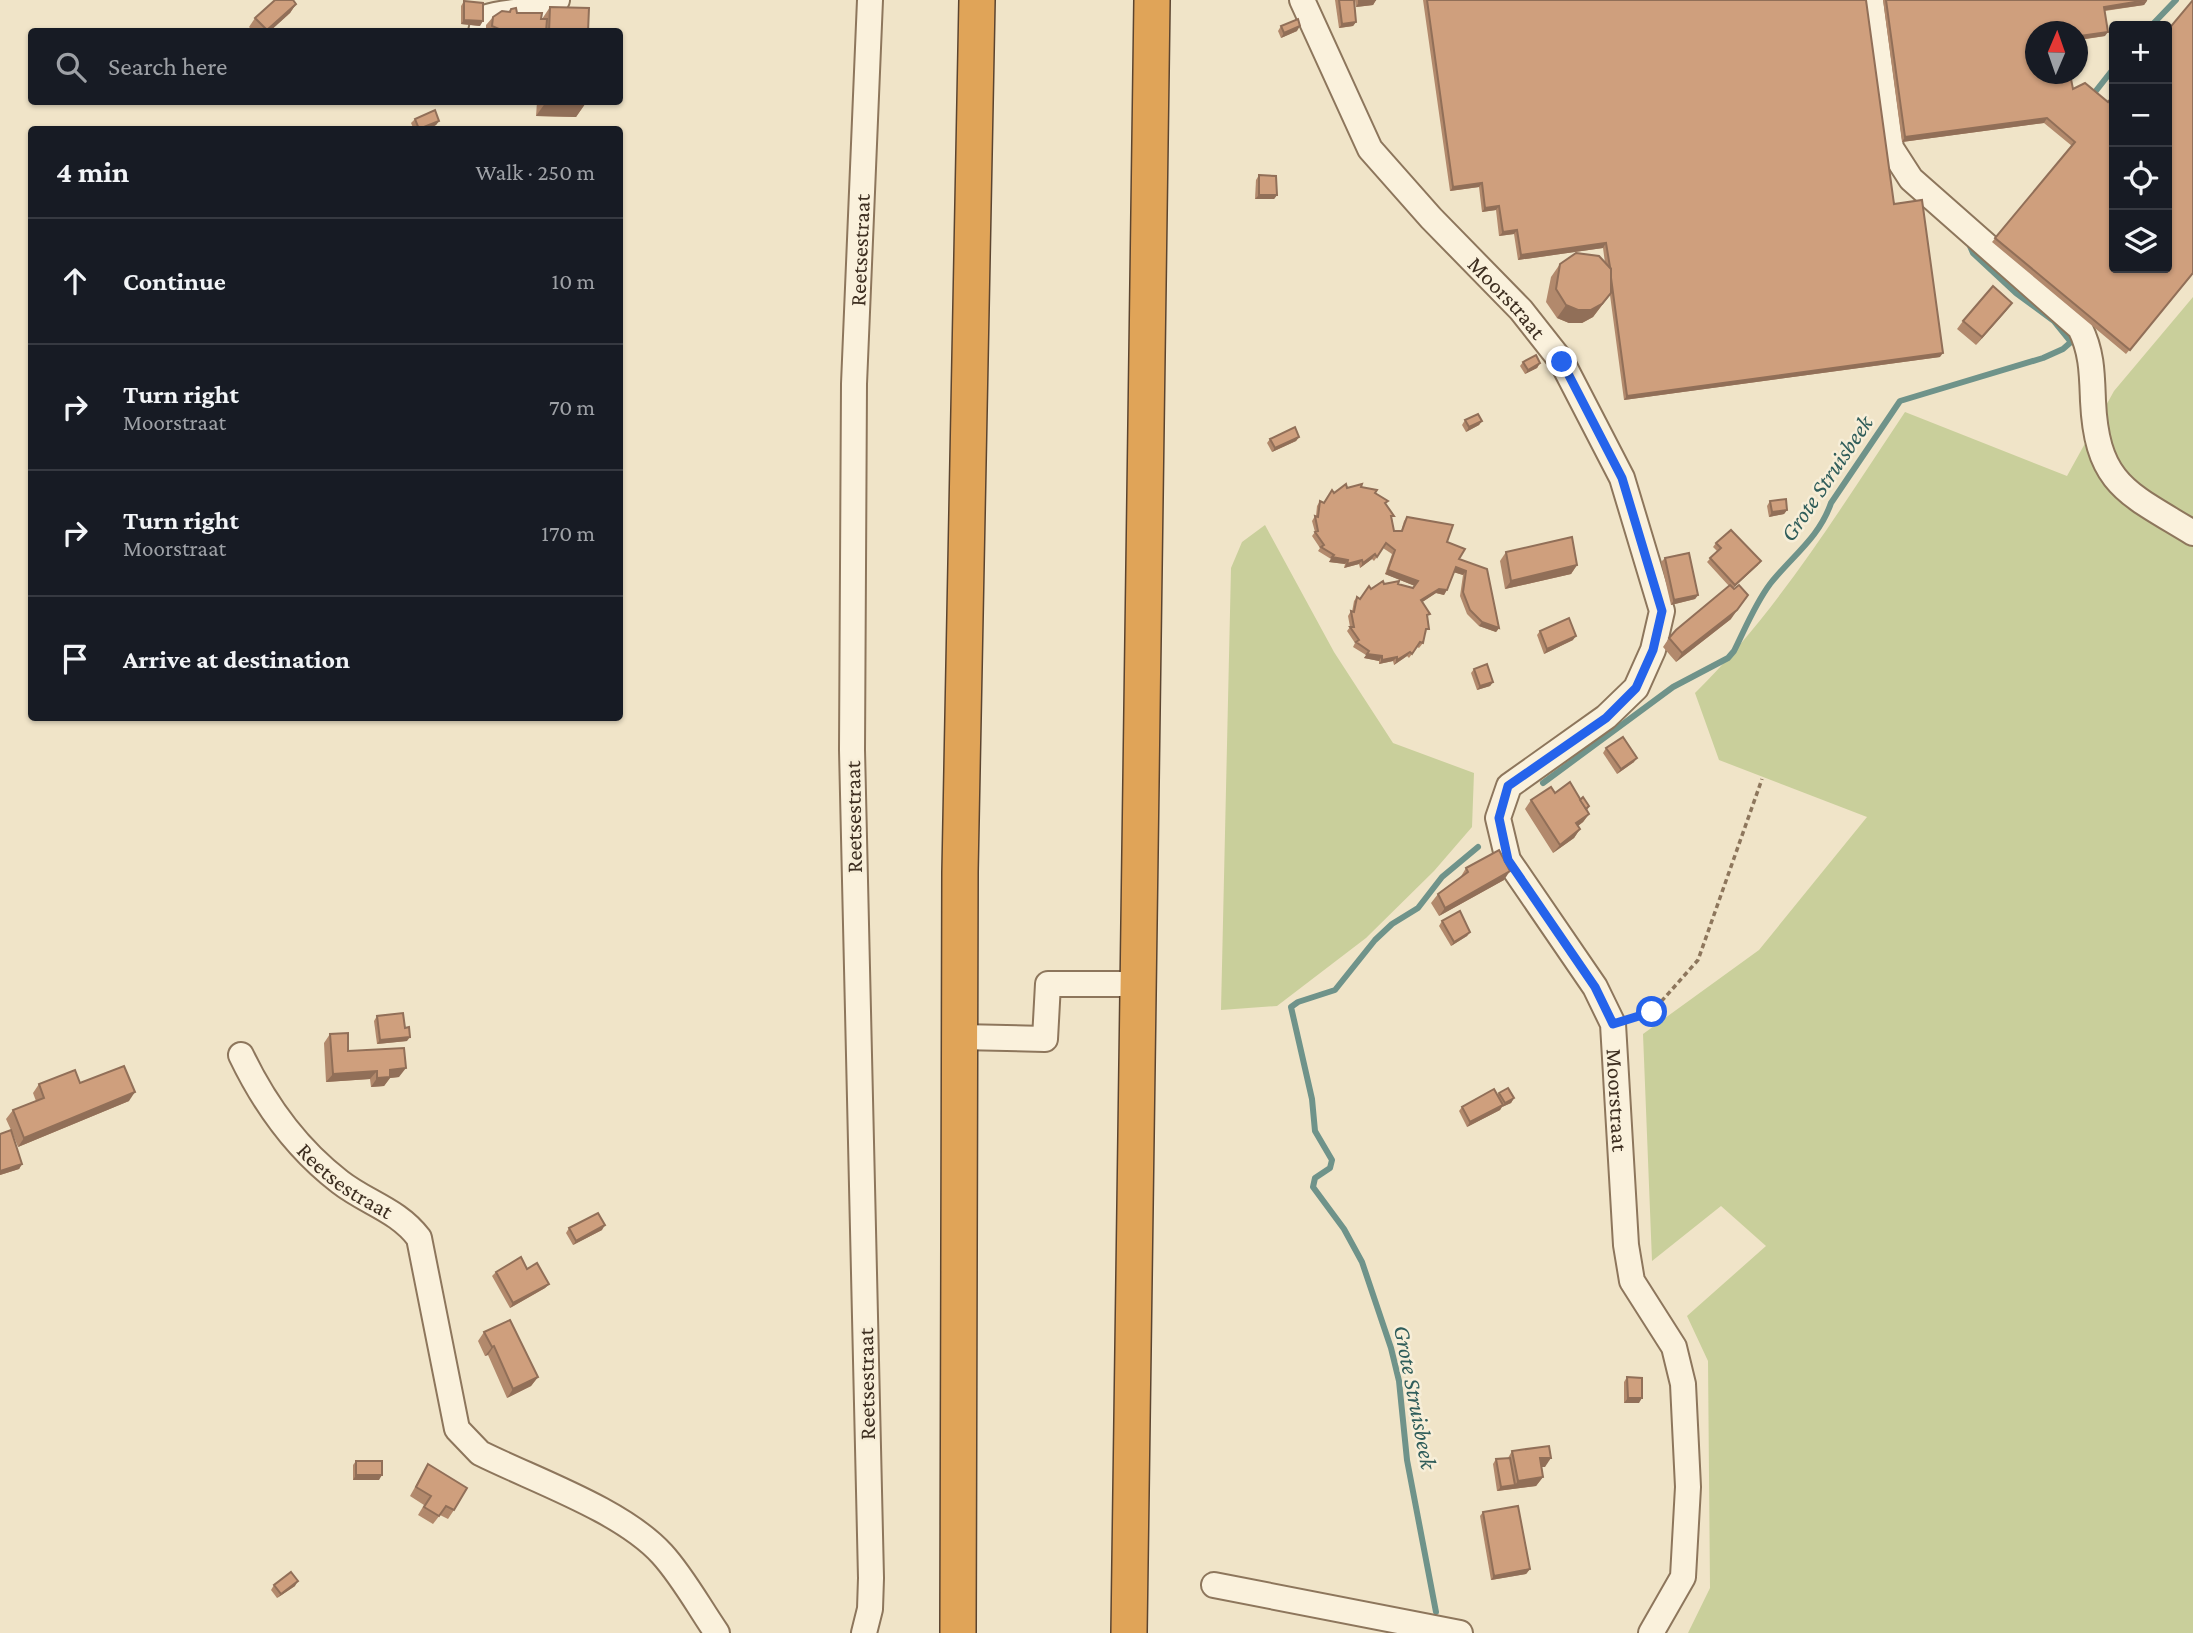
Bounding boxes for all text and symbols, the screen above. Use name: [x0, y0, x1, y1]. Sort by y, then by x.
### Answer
north arrow: [2025, 21, 2088, 84]
map controls: [2109, 21, 2172, 273]
button: +: [2109, 21, 2172, 84]
search box: [28, 28, 623, 105]
icon: search: [52, 48, 90, 86]
text: Search here: [108, 52, 227, 81]
button: −: [2109, 84, 2172, 147]
button: locate: [2109, 147, 2172, 210]
text: 4 min: [56, 155, 129, 188]
text: Walk · 250 m: [475, 159, 595, 185]
street label: Reetsestraat: [844, 193, 875, 307]
button: layers: [2109, 210, 2172, 273]
street label: Moorstraat: [1463, 251, 1552, 344]
icon: ahead: [56, 262, 94, 300]
text: Continue: [123, 267, 226, 296]
text: 10 m: [552, 268, 595, 294]
route end: [1546, 346, 1577, 377]
text: Turn right: [123, 380, 239, 409]
icon: right: [56, 388, 94, 426]
text: 70 m: [549, 394, 595, 420]
text: Moorstraat: [123, 409, 226, 435]
water label: Grote Struisbeek: [1774, 409, 1879, 546]
text: Turn right: [123, 506, 239, 535]
icon: right: [56, 514, 94, 552]
text: 170 m: [541, 520, 595, 546]
text: Moorstraat: [123, 535, 226, 561]
icon: arrive: [56, 640, 94, 678]
text: Arrive at destination: [123, 645, 350, 674]
street label: Reetsestraat: [839, 760, 867, 873]
route start: [1636, 996, 1667, 1027]
street label: Moorstraat: [1601, 1048, 1634, 1153]
street label: Reetsestraat: [292, 1137, 398, 1224]
water label: Grote Struisbeek: [1389, 1323, 1443, 1473]
street label: Reetsestraat: [852, 1327, 880, 1440]

